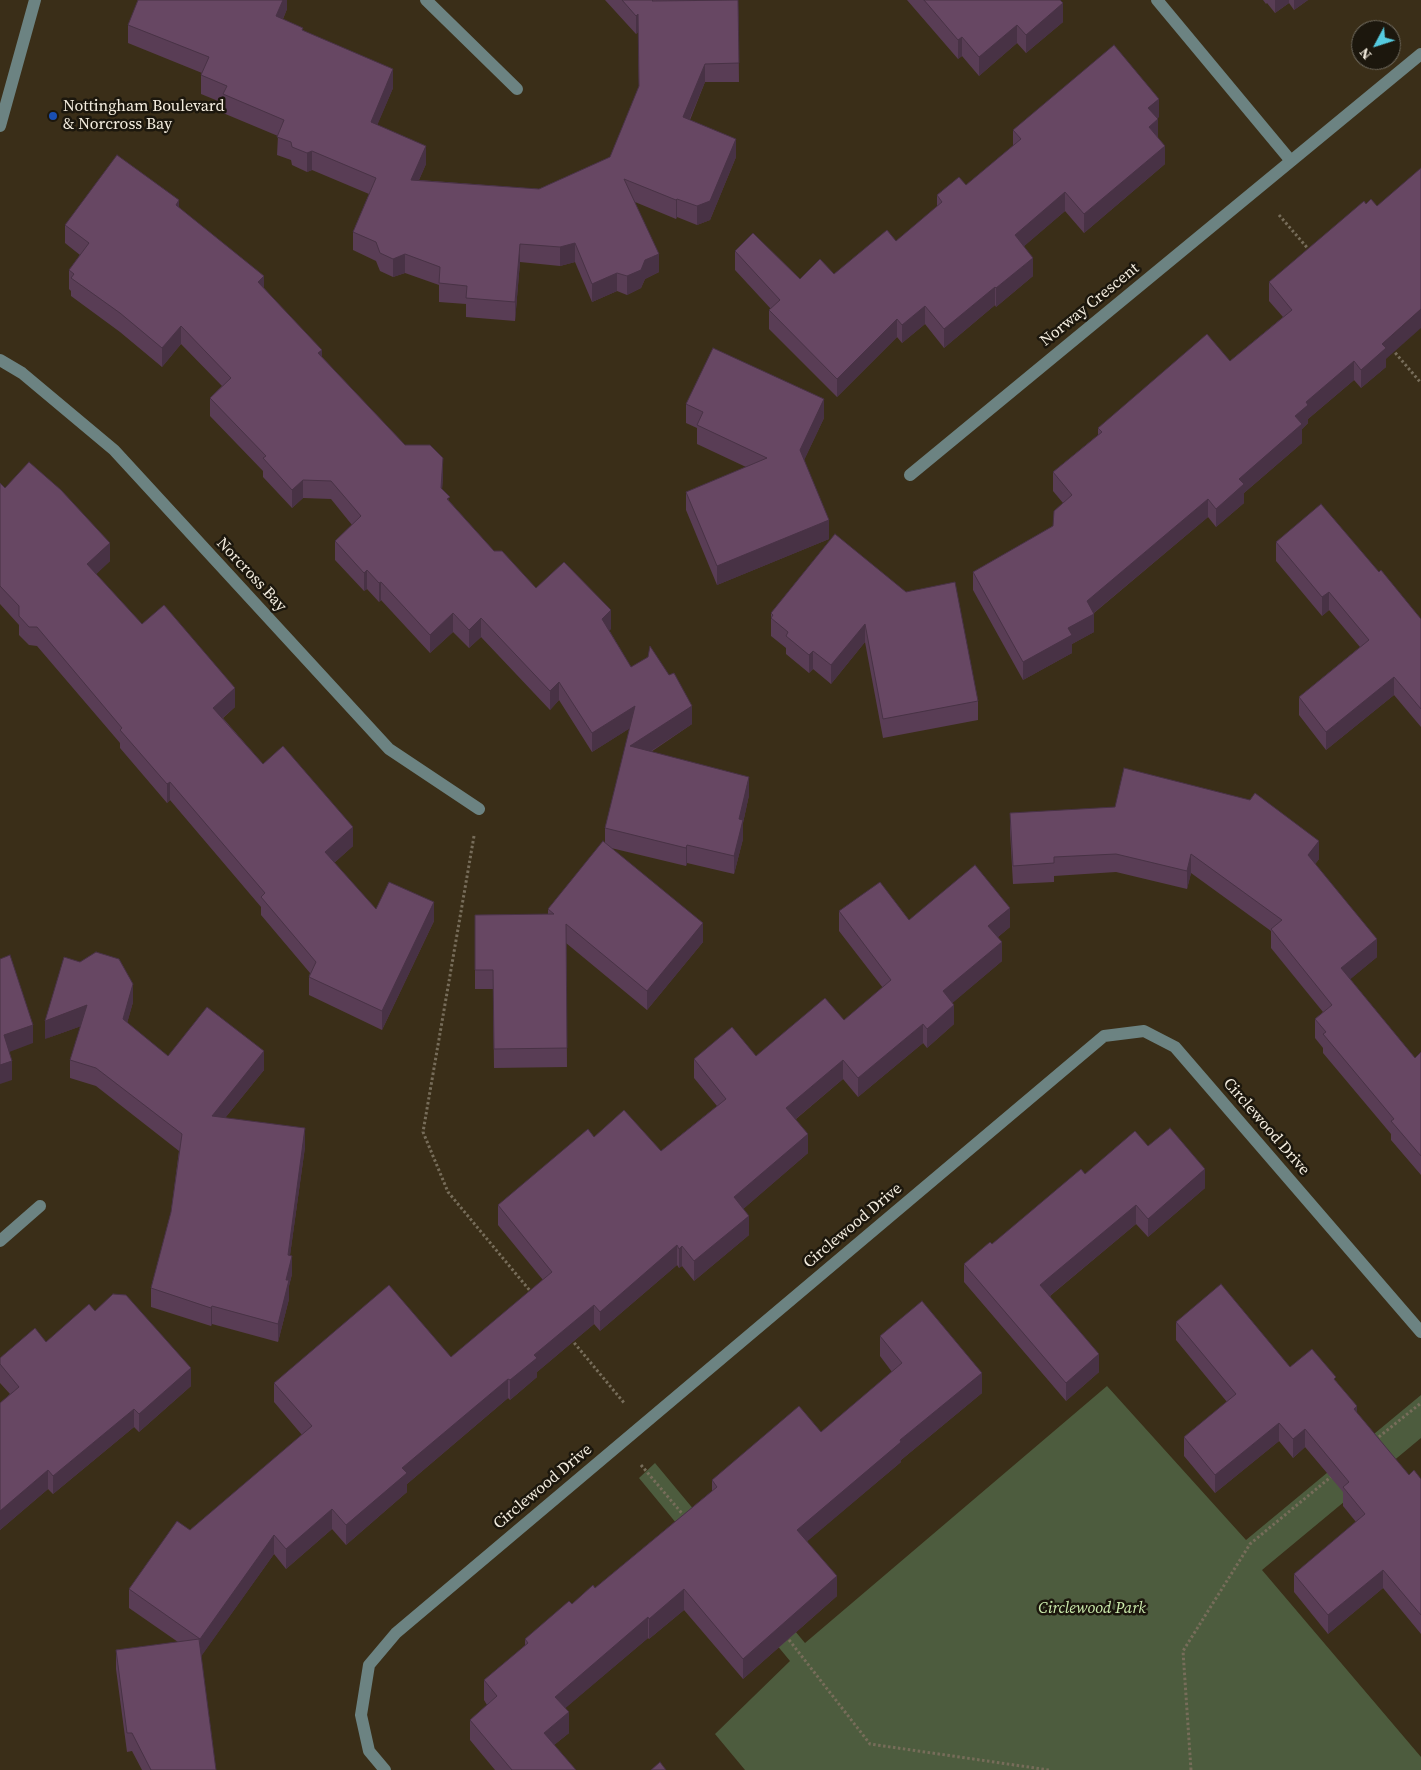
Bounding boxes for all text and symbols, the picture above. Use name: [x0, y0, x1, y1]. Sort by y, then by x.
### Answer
north arrow: [1351, 20, 1401, 70]
text: N: [1354, 44, 1376, 64]
place label: Nottingham Boulevard & Norcross Bay: [63, 97, 225, 135]
marker: Nottingham Boulevard & Norcross Bay: [47, 110, 59, 122]
street label: Norway Crescent: [1037, 259, 1143, 351]
street label: Norcross Bay: [212, 534, 290, 616]
street label: Circlewood Drive: [1218, 1074, 1314, 1180]
street label: Circlewood Drive: [800, 1179, 906, 1273]
street label: Circlewood Drive: [490, 1440, 596, 1534]
park label: Circlewood Park: [1038, 1599, 1146, 1619]

